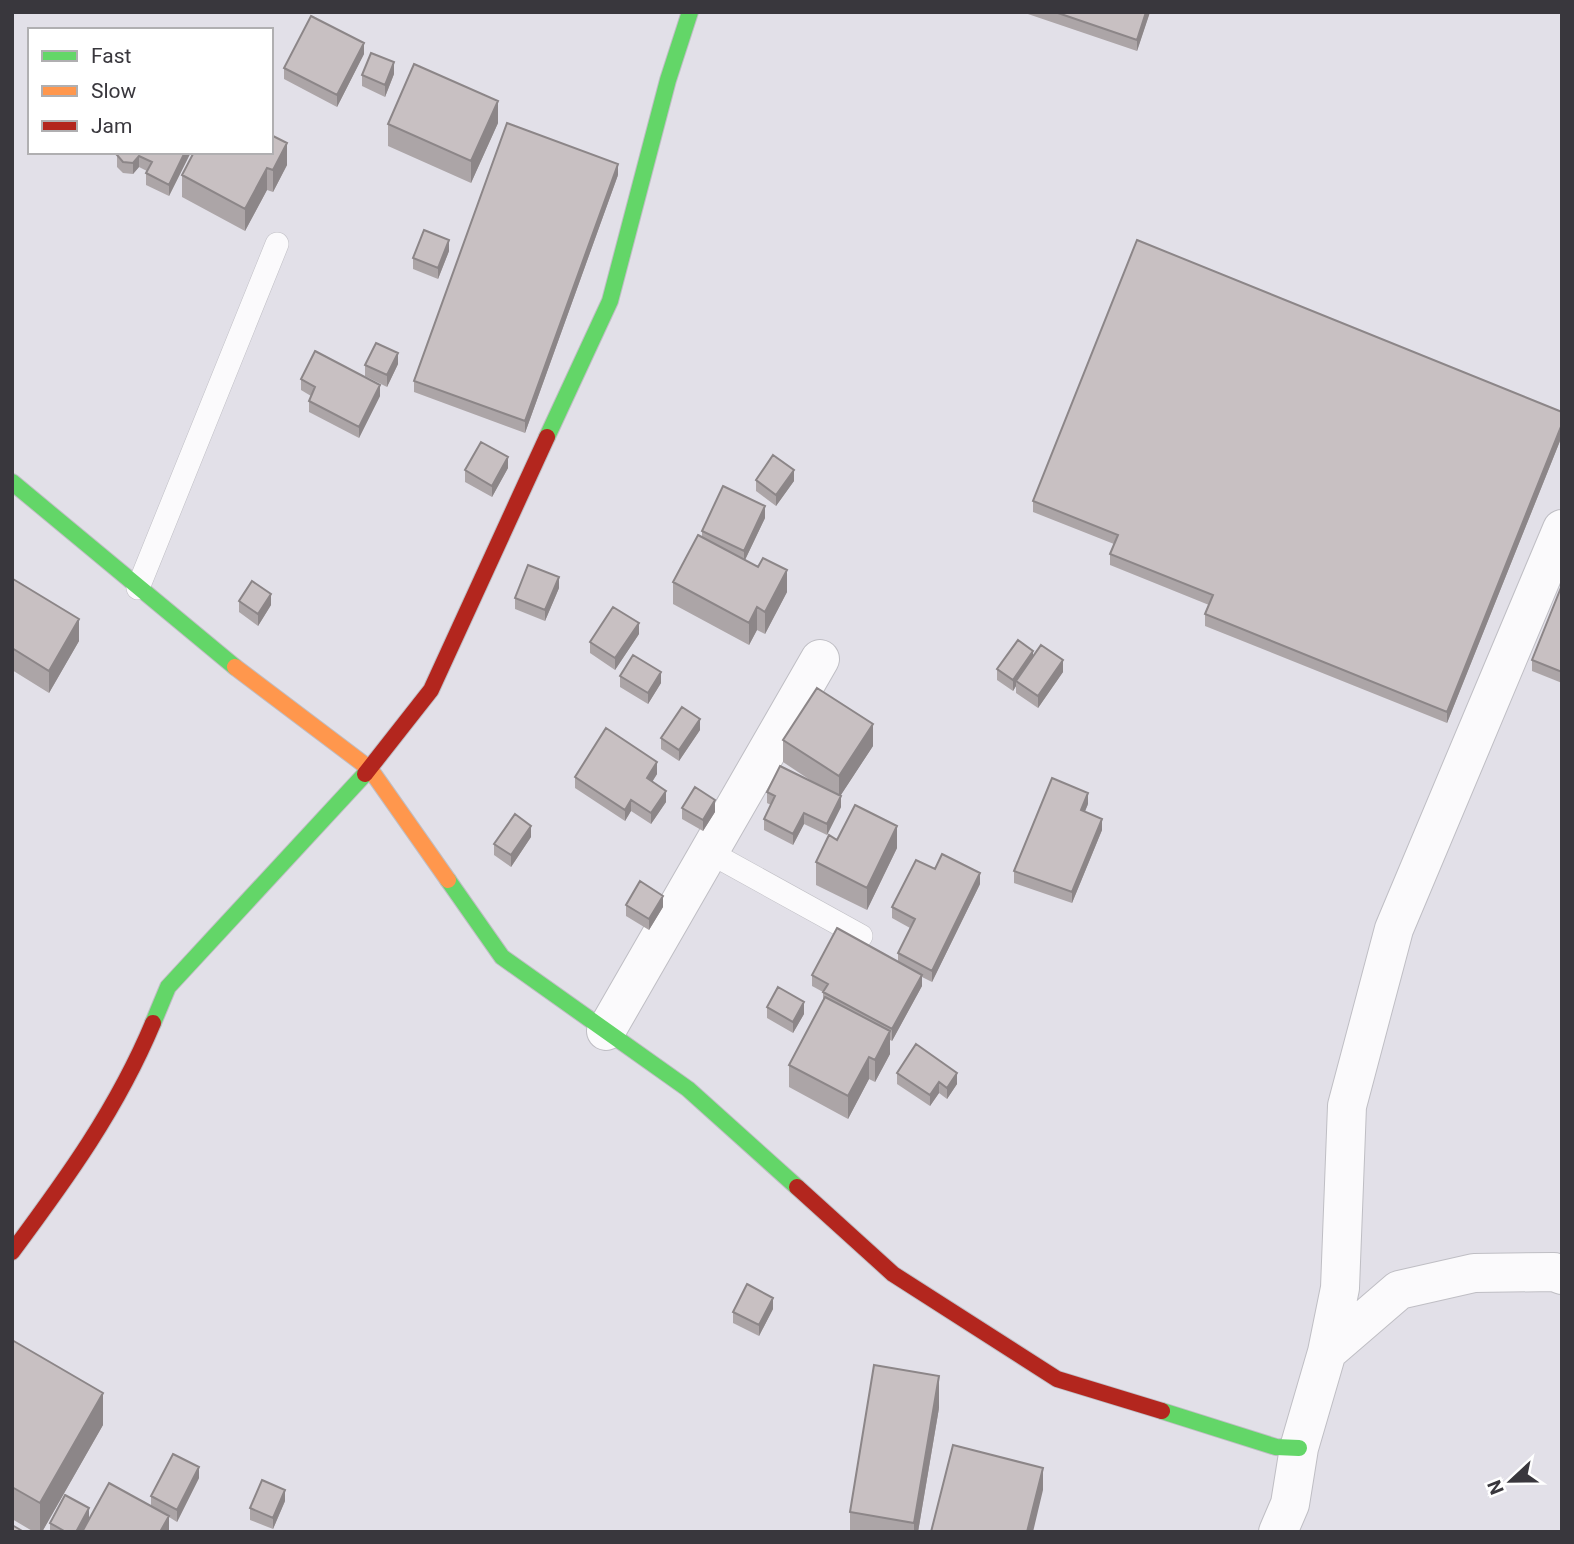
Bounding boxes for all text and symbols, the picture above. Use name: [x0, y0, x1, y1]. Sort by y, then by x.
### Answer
legend: [28, 28, 273, 154]
text: Fast: [91, 44, 132, 68]
text: Slow: [91, 79, 137, 103]
text: Jam: [91, 114, 132, 138]
north arrow: [1476, 1446, 1546, 1516]
text: N: [1483, 1477, 1509, 1498]

